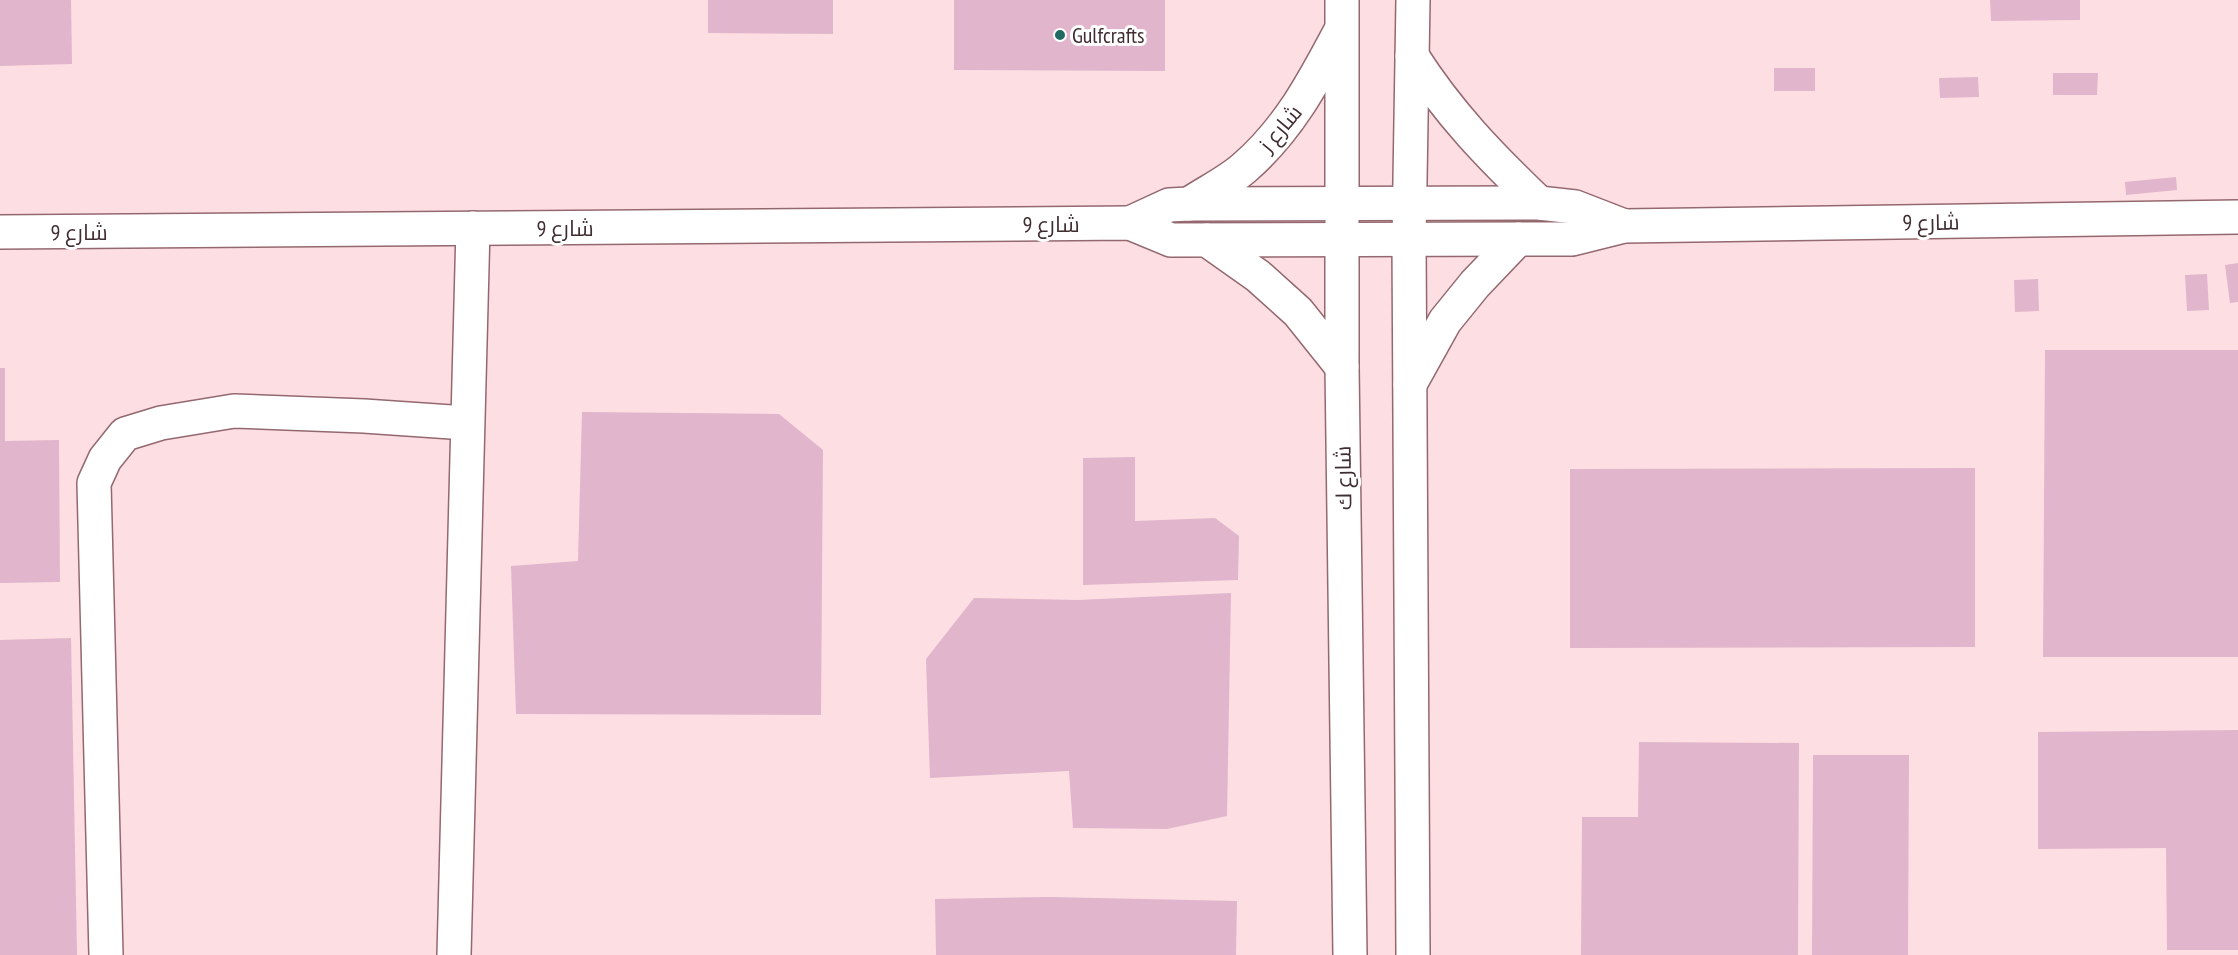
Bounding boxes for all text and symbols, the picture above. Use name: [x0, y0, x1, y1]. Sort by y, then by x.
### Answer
place label: Gulfcrafts: [1072, 21, 1145, 49]
marker: Gulfcrafts: [1053, 28, 1067, 42]
street label: شارع ز: [1251, 99, 1309, 160]
street label: شارع 9: [1902, 208, 1960, 237]
street label: شارع 9: [1022, 210, 1080, 239]
street label: شارع 9: [536, 214, 594, 243]
street label: شارع 9: [50, 218, 108, 247]
street label: شارع ك: [1328, 445, 1359, 511]

